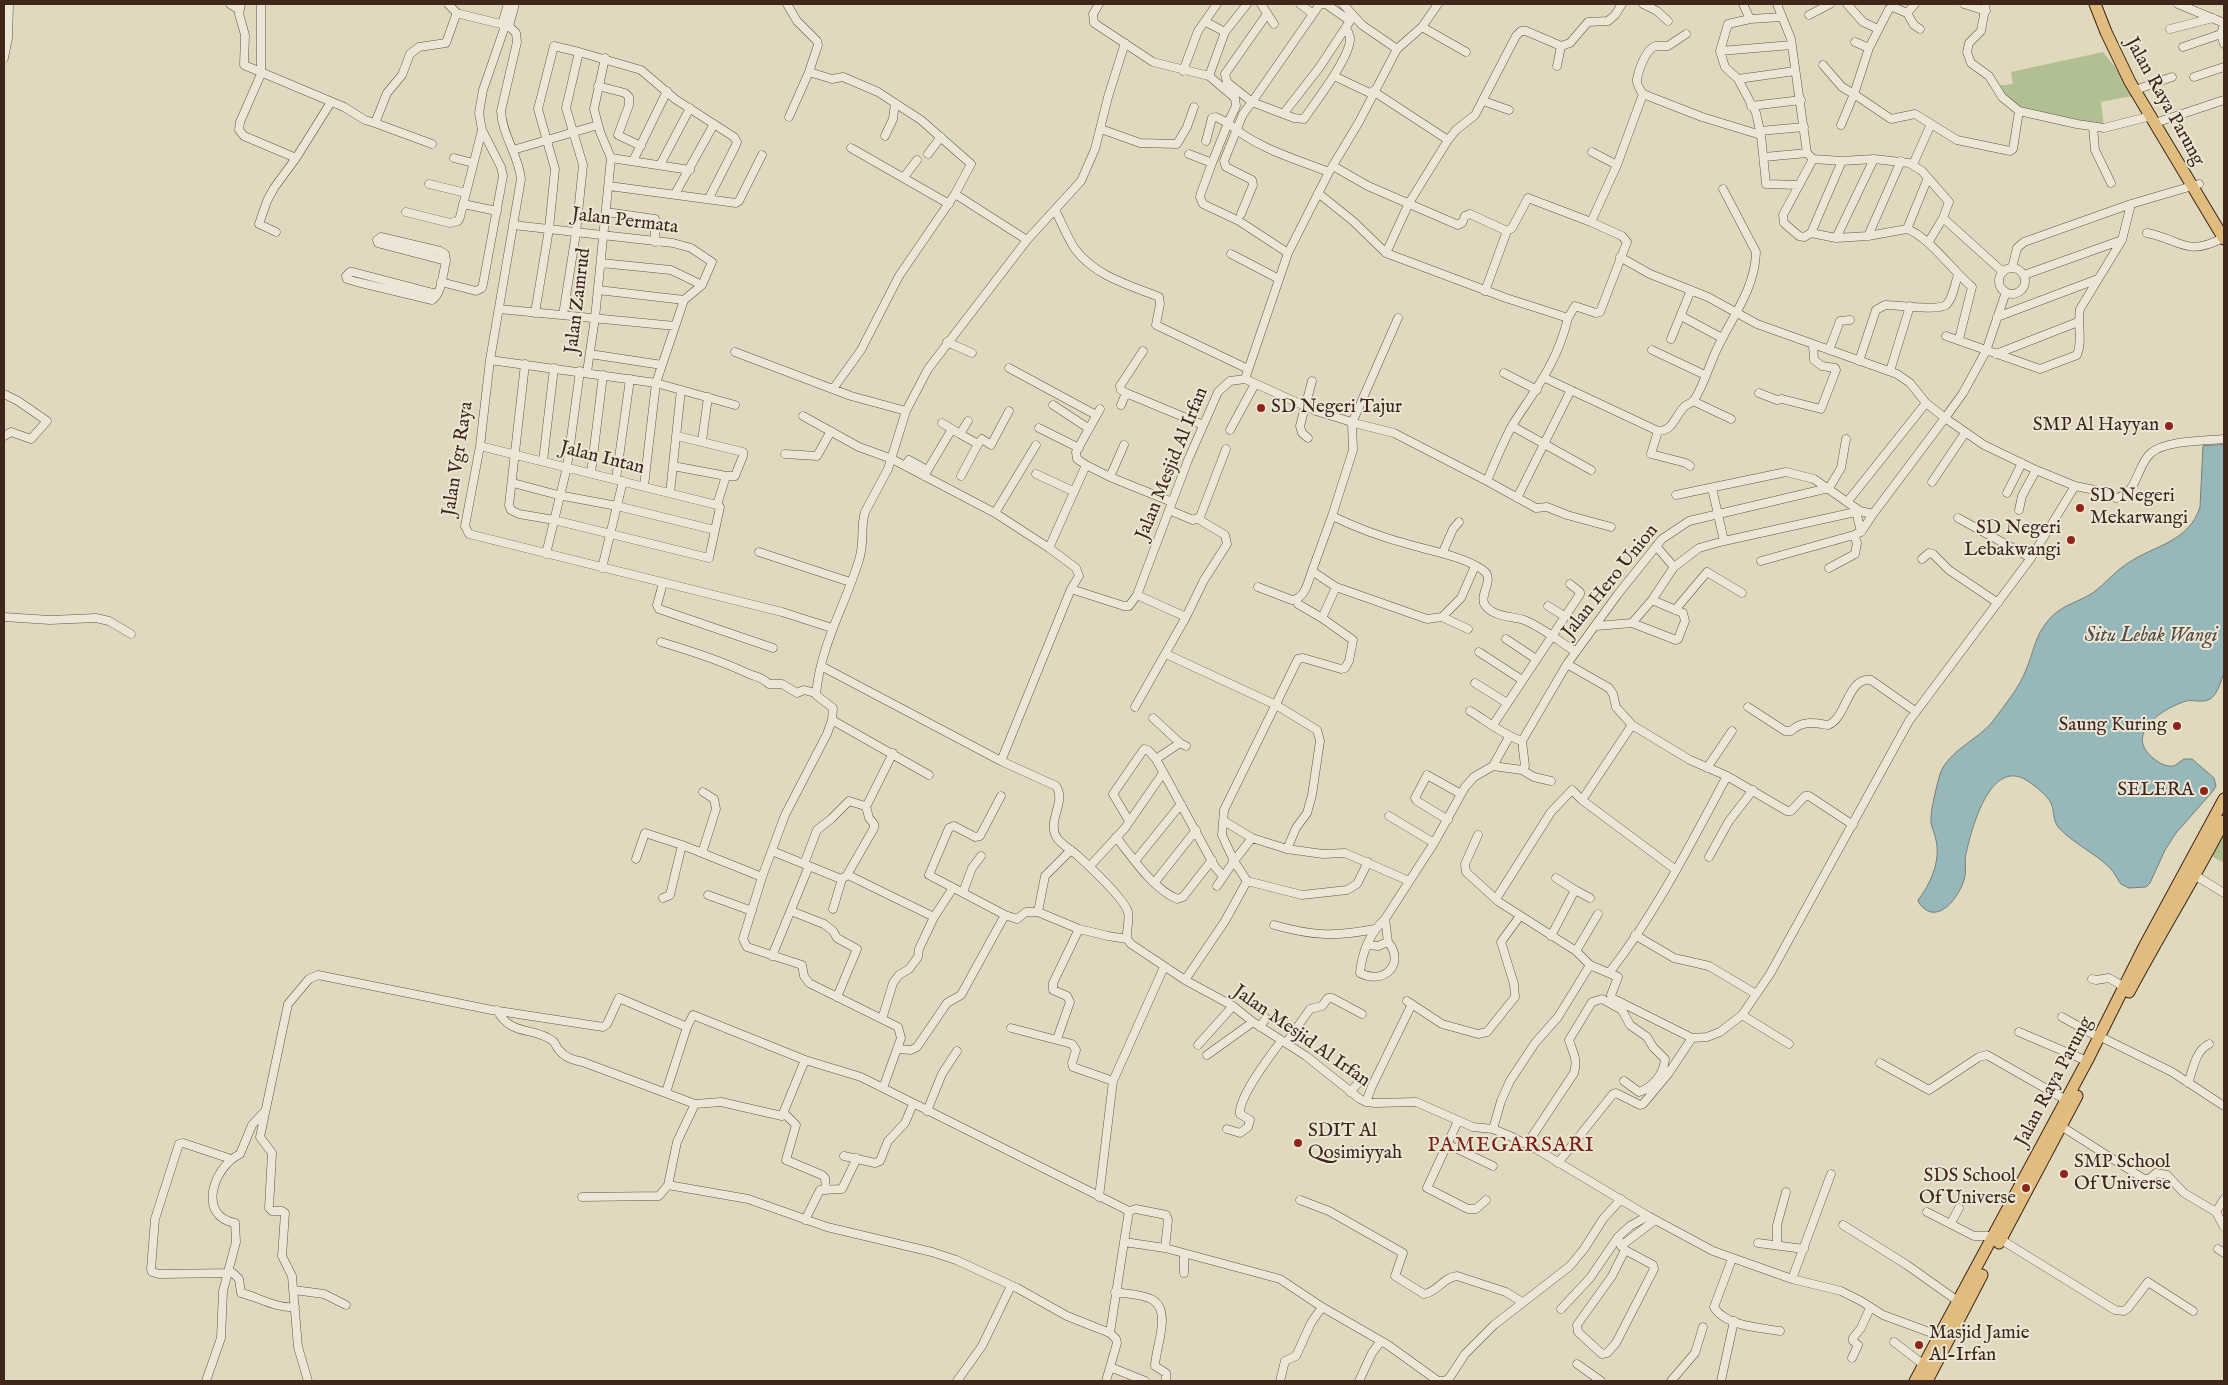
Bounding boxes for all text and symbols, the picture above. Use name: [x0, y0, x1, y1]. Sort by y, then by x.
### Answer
street label: Jalan Raya Parung: [2119, 34, 2209, 170]
street label: Jalan Permata: [570, 204, 680, 240]
street label: Jalan Zamrud: [561, 247, 597, 355]
street label: Jalan Mesjid Al Irfan: [1132, 384, 1214, 544]
place label: SD Negeri Tajur: [1271, 397, 1402, 419]
street label: Jalan Vgr Raya: [439, 400, 479, 518]
marker: SD Negeri Tajur: [1255, 402, 1267, 414]
place label: SMP Al Hayyan: [2033, 415, 2159, 437]
marker: SMP Al Hayyan: [2163, 420, 2175, 432]
street label: Jalan Intan: [557, 438, 647, 480]
place label: SD Negeri Mekarwangi: [2090, 486, 2188, 530]
marker: SD Negeri Mekarwangi: [2074, 502, 2086, 514]
place label: SD Negeri Lebakwangi: [1964, 518, 2061, 562]
street label: Jalan Hero Union: [1558, 520, 1664, 644]
marker: SD Negeri Lebakwangi: [2065, 534, 2077, 546]
water label: Situ Lebak Wangi: [2084, 625, 2218, 649]
place label: Saung Kuring: [2059, 715, 2167, 737]
marker: Saung Kuring: [2171, 720, 2183, 732]
place label: SELERA: [2117, 780, 2194, 802]
marker: SELERA: [2198, 785, 2210, 797]
street label: Jalan Mesjid Al Irfan: [1228, 981, 1374, 1093]
street label: Jalan Raya Parung: [2011, 1013, 2099, 1151]
place label: SDIT Al Qosimiyyah: [1308, 1121, 1402, 1165]
district label: PAMEGARSARI: [1426, 1134, 1596, 1160]
marker: SDIT Al Qosimiyyah: [1292, 1137, 1304, 1149]
place label: SMP School Of Universe: [2074, 1152, 2171, 1196]
place label: SDS School Of Universe: [1919, 1166, 2016, 1210]
marker: SMP School Of Universe: [2058, 1168, 2070, 1180]
marker: SDS School Of Universe: [2020, 1182, 2032, 1194]
place label: Masjid Jamie Al-Irfan: [1929, 1323, 2029, 1367]
marker: Masjid Jamie Al-Irfan: [1913, 1339, 1925, 1351]

